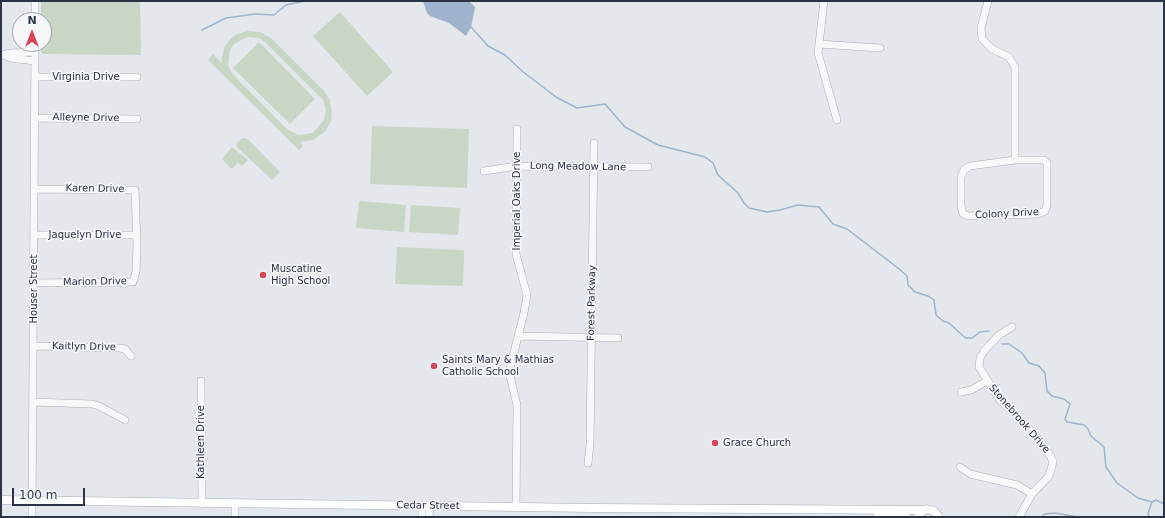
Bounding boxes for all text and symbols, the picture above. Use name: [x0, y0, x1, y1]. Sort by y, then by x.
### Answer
north arrow: [12, 12, 52, 52]
text: N: [27, 14, 37, 27]
street label: Virginia Drive: [52, 71, 120, 83]
street label: Alleyne Drive: [53, 111, 119, 125]
street label: Imperial Oaks Drive: [511, 151, 523, 251]
street label: Long Meadow Lane: [530, 160, 626, 174]
street label: Karen Drive: [66, 182, 124, 196]
street label: Colony Drive: [975, 206, 1039, 222]
street label: Jaquelyn Drive: [49, 229, 121, 241]
street label: Houser Street: [28, 254, 40, 324]
place label: Muscatine High School: [271, 263, 330, 286]
street label: Forest Parkway: [585, 265, 599, 341]
marker: Muscatine High School: [258, 270, 268, 280]
street label: Marion Drive: [63, 275, 127, 289]
street label: Kaitlyn Drive: [52, 340, 116, 354]
place label: Saints Mary & Mathias Catholic School: [442, 354, 554, 378]
marker: Saints Mary & Mathias Catholic School: [429, 361, 439, 371]
street label: Stonebrook Drive: [986, 382, 1052, 456]
street label: Kathleen Drive: [195, 405, 207, 479]
place label: Grace Church: [723, 437, 791, 449]
marker: Grace Church: [710, 438, 720, 448]
scale bar: [14, 480, 87, 506]
text: 100 m: [19, 488, 57, 502]
street label: Cedar Street: [396, 499, 460, 513]

